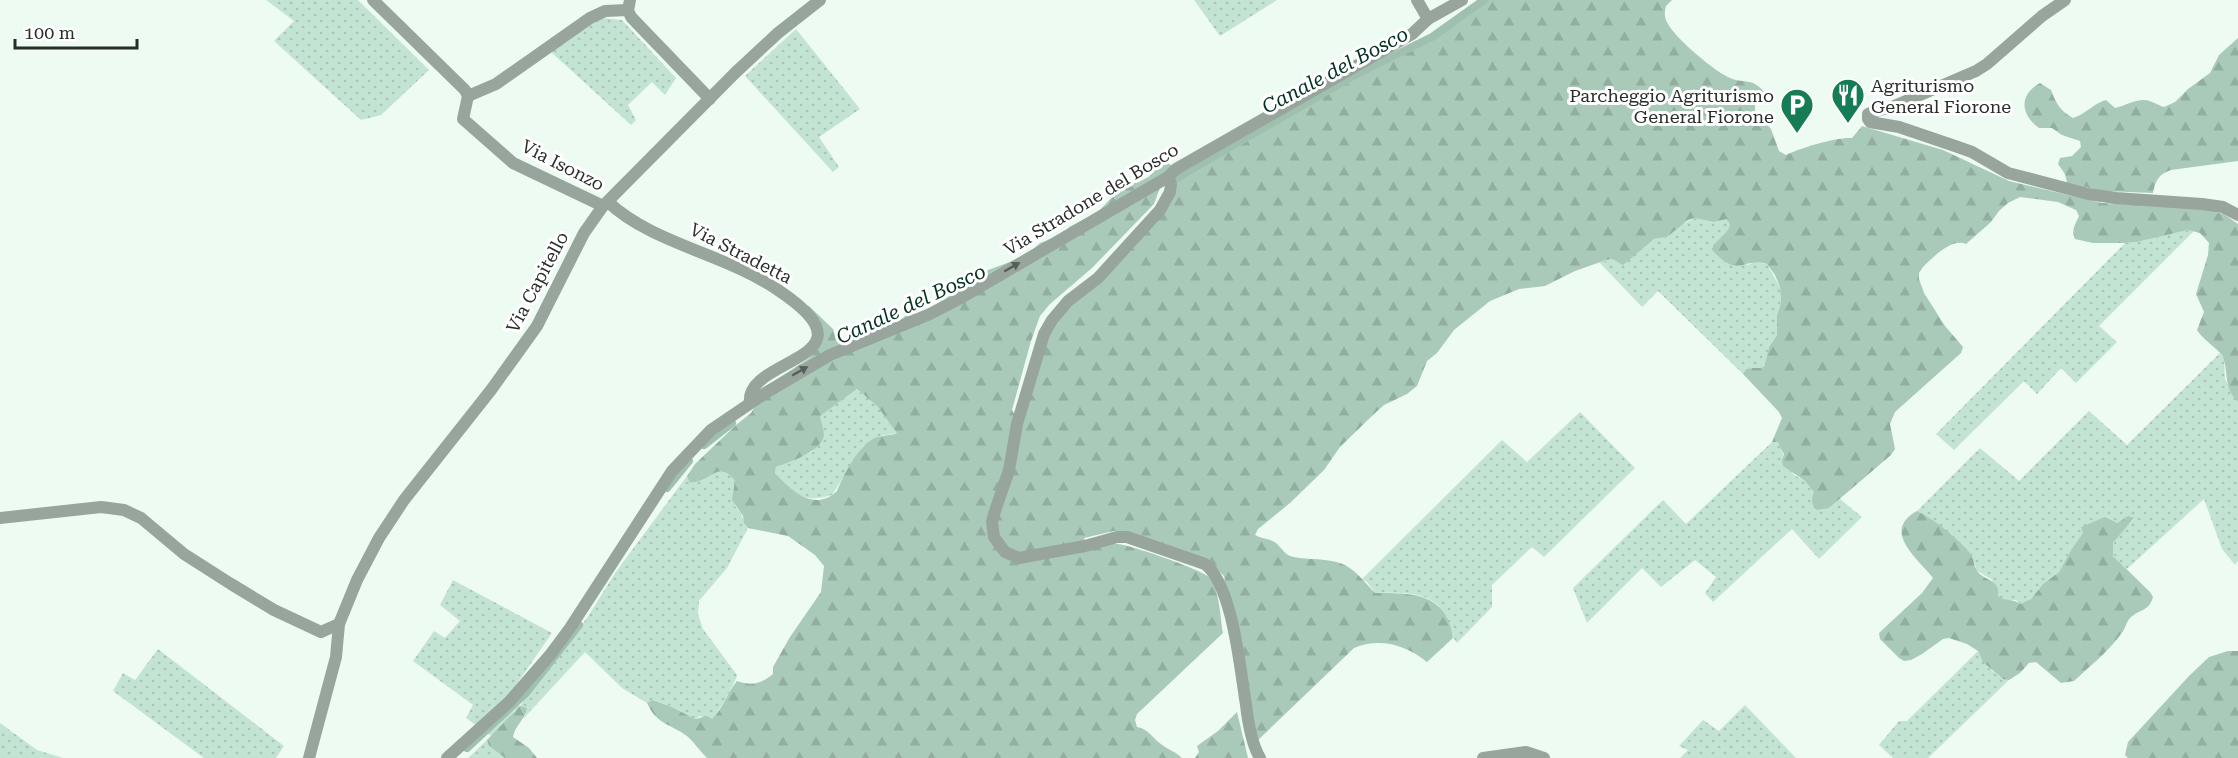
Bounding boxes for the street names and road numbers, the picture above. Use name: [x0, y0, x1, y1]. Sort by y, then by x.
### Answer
street label: Via Isonzo: [518, 135, 608, 195]
street label: Via Stradone del Bosco: [1000, 138, 1182, 260]
street label: Via Stradetta: [686, 218, 796, 288]
street label: Via Capitello: [502, 228, 572, 336]

